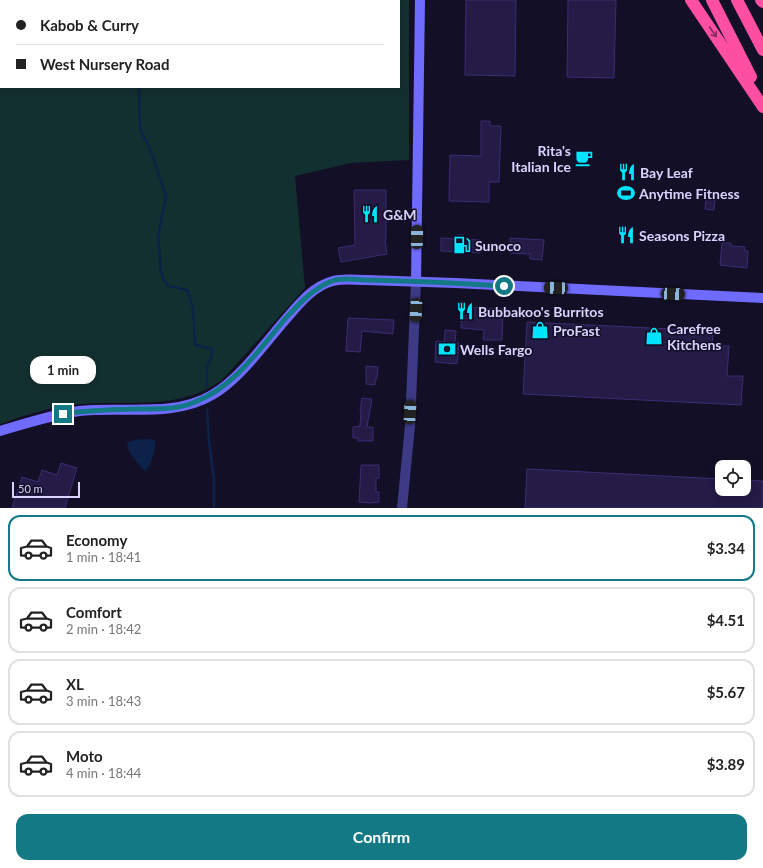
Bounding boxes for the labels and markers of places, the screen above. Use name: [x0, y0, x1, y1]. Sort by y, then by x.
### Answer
place label: Rita's Italian Ice: [511, 142, 572, 175]
cafe icon: Rita's Italian Ice: [574, 148, 594, 168]
restaurant icon: Bay Leaf: [617, 162, 637, 182]
place label: Bay Leaf: [640, 164, 693, 181]
sports icon: Anytime Fitness: [616, 183, 636, 203]
place label: Anytime Fitness: [638, 185, 740, 202]
restaurant icon: G&M: [360, 204, 380, 224]
place label: G&M: [383, 206, 417, 223]
restaurant icon: Seasons Pizza: [616, 225, 636, 245]
place label: Seasons Pizza: [639, 227, 725, 244]
fuel station icon: Sunoco: [452, 235, 472, 255]
place label: Sunoco: [475, 237, 521, 254]
restaurant icon: Bubbakoo's Burritos: [455, 301, 475, 321]
place label: Bubbakoo's Burritos: [478, 303, 604, 320]
shop icon: ProFast: [530, 320, 550, 340]
place label: Carefree Kitchens: [667, 320, 721, 353]
place label: ProFast: [553, 322, 601, 339]
shop icon: Carefree Kitchens: [644, 326, 664, 346]
bank icon: Wells Fargo: [437, 339, 457, 359]
place label: Wells Fargo: [460, 341, 532, 358]

